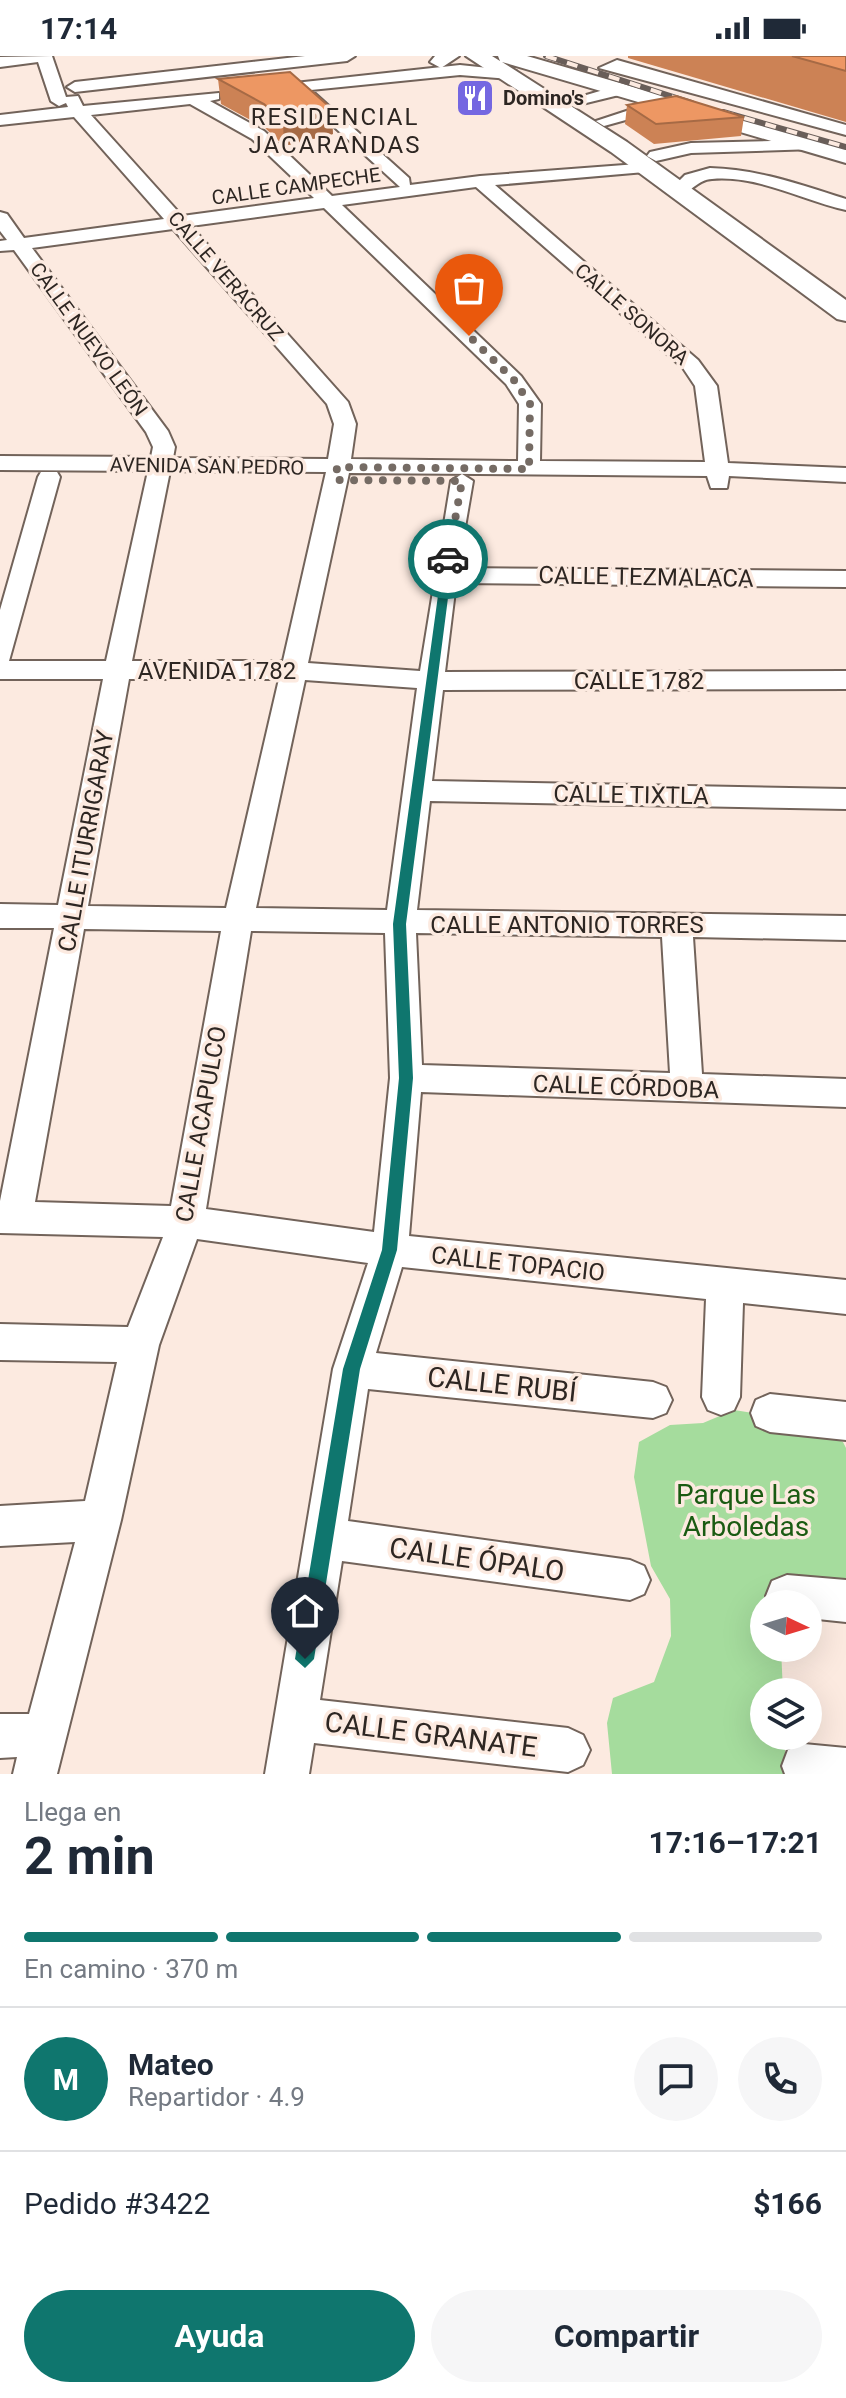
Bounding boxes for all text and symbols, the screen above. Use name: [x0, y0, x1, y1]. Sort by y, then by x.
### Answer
text: 17:14: [40, 11, 117, 46]
restaurant icon: Domino's: [454, 77, 496, 119]
place label: Domino's: [503, 86, 584, 110]
district label: RESIDENCIAL JACARANDAS: [249, 103, 421, 159]
street label: CALLE CAMPECHE: [210, 162, 382, 210]
street label: CALLE VERACRUZ: [163, 206, 289, 346]
pin: [435, 254, 503, 336]
street label: CALLE NUEVO LEÓN: [25, 257, 153, 421]
street label: CALLE SONORA: [570, 258, 694, 370]
icon: bag: [447, 266, 491, 310]
street label: AVENIDA SAN PEDRO: [110, 452, 304, 480]
courier: [408, 519, 488, 599]
icon: car: [426, 537, 470, 581]
street label: CALLE TEZMALACA: [538, 561, 754, 593]
street label: AVENIDA 1782: [138, 657, 296, 685]
street label: CALLE 1782: [574, 667, 704, 695]
street label: CALLE ITURRIGARAY: [53, 727, 119, 954]
street label: CALLE TIXTLA: [553, 780, 709, 810]
street label: CALLE ANTONIO TORRES: [430, 911, 704, 939]
street label: CALLE ACAPULCO: [170, 1024, 232, 1224]
street label: CALLE CÓRDOBA: [532, 1070, 720, 1104]
street label: CALLE TOPACIO: [430, 1241, 606, 1287]
street label: CALLE RUBÍ: [426, 1360, 580, 1409]
park label: Parque Las Arboledas: [676, 1478, 816, 1543]
street label: CALLE ÓPALO: [387, 1531, 567, 1588]
pin: [271, 1577, 339, 1659]
icon: home: [283, 1589, 327, 1633]
north arrow: [750, 1590, 822, 1662]
map controls: [750, 1590, 822, 1750]
button: layers: [750, 1678, 822, 1750]
street label: CALLE GRANATE: [323, 1705, 539, 1764]
text: Llega en: [24, 1797, 121, 1827]
text: 17:16–17:21: [648, 1825, 822, 1860]
text: 2 min: [24, 1826, 155, 1887]
text: En camino · 370 m: [24, 1954, 238, 1984]
button: chat: [634, 2037, 718, 2121]
button: phone: [738, 2037, 822, 2121]
text: Mateo: [128, 2047, 214, 2082]
text: M: [53, 2062, 79, 2097]
text: Repartidor · 4.9: [128, 2082, 305, 2112]
text: Pedido #3422: [24, 2186, 210, 2221]
text: $166: [753, 2186, 822, 2221]
button: Ayuda: [24, 2290, 415, 2382]
button: Compartir: [431, 2290, 822, 2382]

